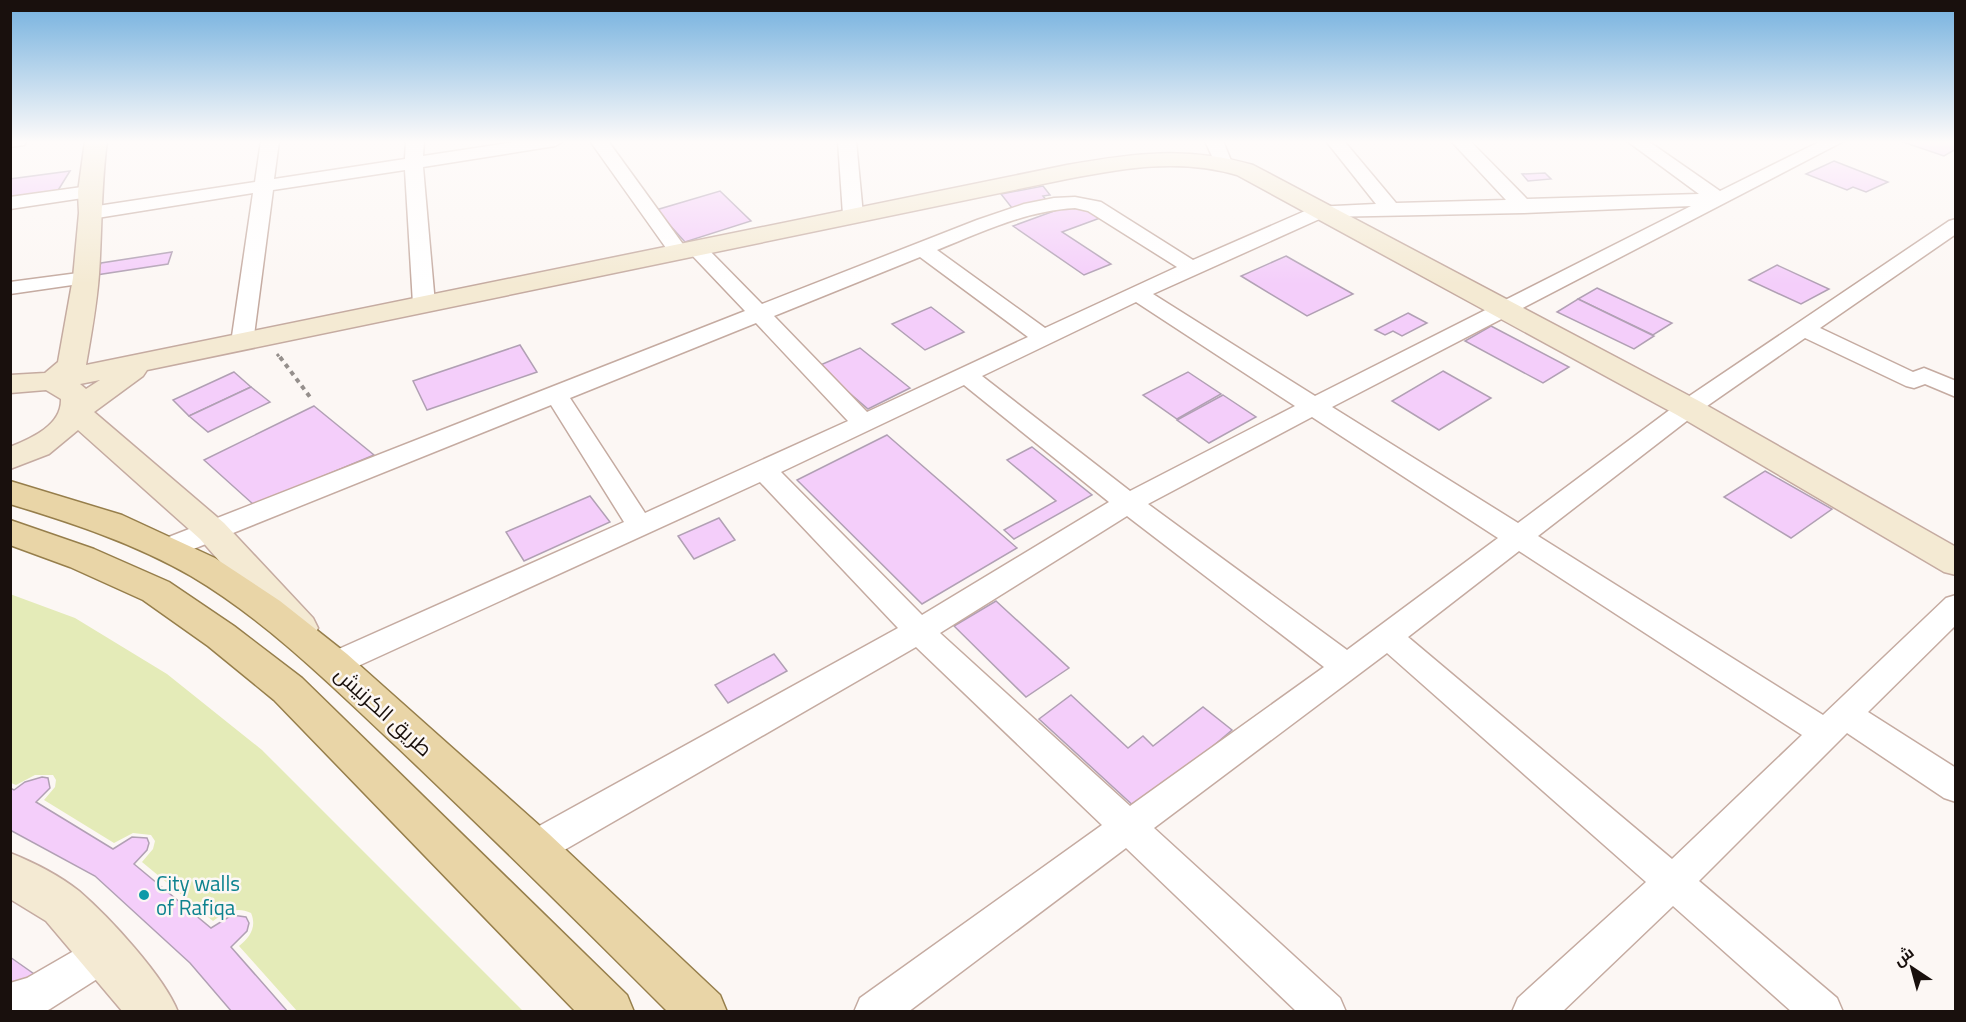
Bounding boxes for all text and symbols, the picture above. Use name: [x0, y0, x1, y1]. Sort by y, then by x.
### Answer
street label: طريق الكرنيش: [328, 658, 440, 764]
place label: City walls of Rafiqa: [156, 867, 240, 923]
marker: City walls of Rafiqa: [137, 888, 151, 902]
north arrow: [1882, 938, 1942, 998]
text: ش: [1888, 940, 1919, 972]

